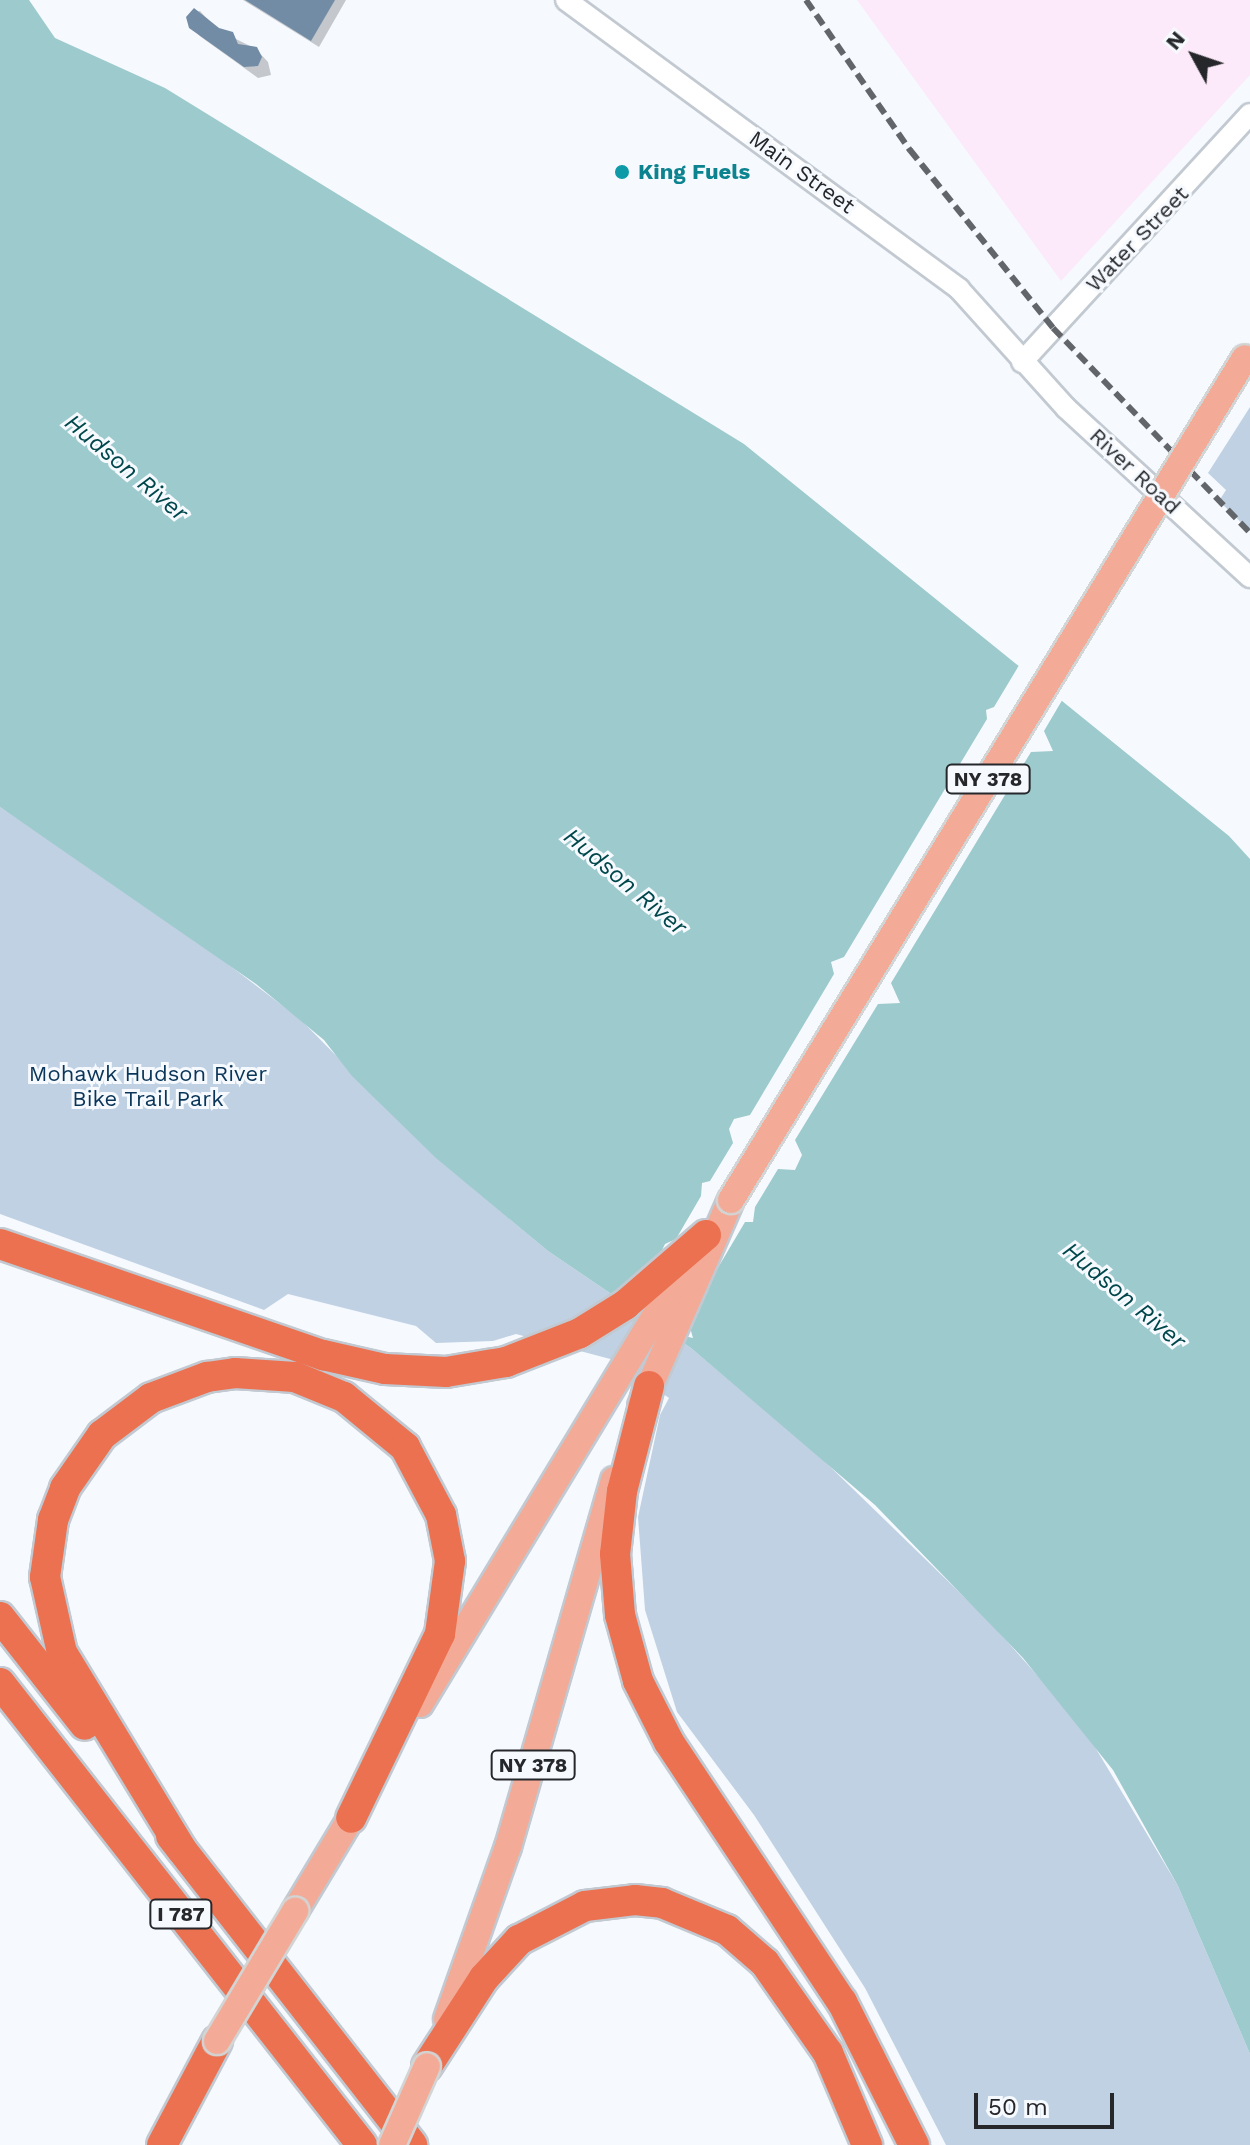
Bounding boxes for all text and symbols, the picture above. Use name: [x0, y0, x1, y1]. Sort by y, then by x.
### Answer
north arrow: [1154, 16, 1234, 96]
text: N: [1160, 26, 1190, 55]
street label: Main Street: [744, 125, 860, 219]
place label: King Fuels: [638, 159, 750, 185]
marker: King Fuels: [613, 163, 631, 181]
street label: Water Street: [1080, 181, 1194, 297]
water label: Hudson River: [59, 408, 193, 528]
street label: River Road: [1084, 422, 1186, 520]
road number: NY 378: [944, 763, 1032, 795]
water label: Hudson River: [558, 822, 692, 942]
park label: Mohawk Hudson River Bike Trail Park: [29, 1060, 267, 1112]
water label: Hudson River: [1057, 1236, 1191, 1356]
road number: NY 378: [489, 1749, 577, 1781]
road number: I 787: [149, 1898, 213, 1930]
scale bar: [978, 2077, 1118, 2127]
text: 50 m: [988, 2093, 1048, 2121]

